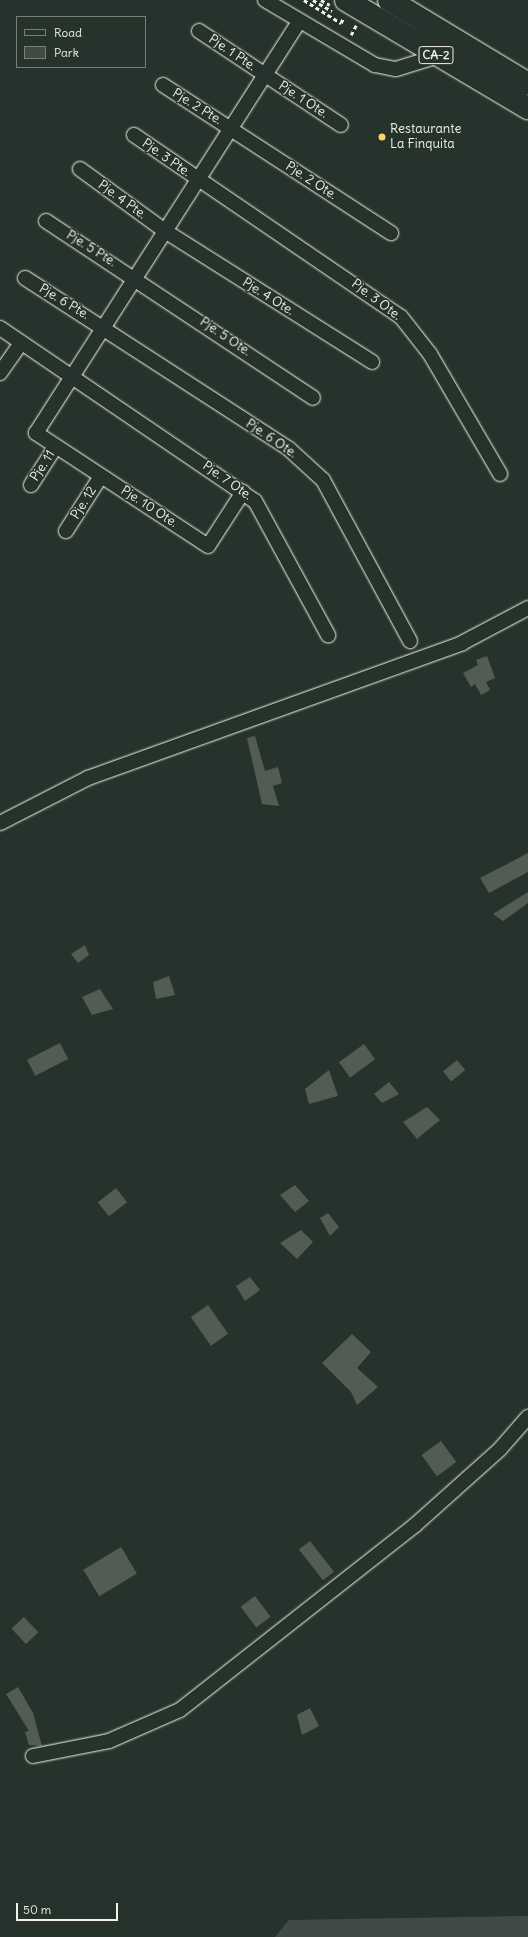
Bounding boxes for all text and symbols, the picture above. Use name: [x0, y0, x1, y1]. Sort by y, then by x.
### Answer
legend: [16, 16, 146, 68]
text: Road: [54, 25, 82, 40]
street label: Pje. 1 Pte.: [205, 32, 259, 74]
text: Park: [54, 45, 79, 60]
road number: CA-2: [418, 45, 454, 65]
street label: Pje. 1 Ote.: [275, 78, 331, 122]
street label: Pje. 2 Pte.: [169, 86, 225, 128]
place label: Restaurante La Finquita: [390, 122, 461, 153]
marker: Restaurante La Finquita: [377, 132, 387, 142]
street label: Pje. 3 Pte.: [139, 136, 193, 180]
street label: Pje. 2 Ote.: [283, 159, 339, 203]
street label: Pje. 4 Pte.: [95, 177, 149, 223]
street label: Pje. 5 Pte.: [63, 228, 119, 270]
street label: Pje. 4 Ote.: [239, 275, 297, 319]
street label: Pje. 3 Ote.: [348, 276, 404, 324]
street label: Pje. 6 Pte.: [36, 281, 92, 323]
street label: Pje. 5 Ote.: [197, 314, 253, 360]
street label: Pje. 6 Ote.: [243, 416, 299, 462]
street label: Pje. 11: [27, 448, 59, 484]
street label: Pje. 7 Ote.: [199, 458, 255, 504]
street label: Pje. 10 Ote.: [118, 483, 180, 531]
street label: Pje. 12: [68, 484, 100, 522]
scale bar: [18, 1895, 120, 1921]
text: 50 m: [23, 1902, 51, 1917]

